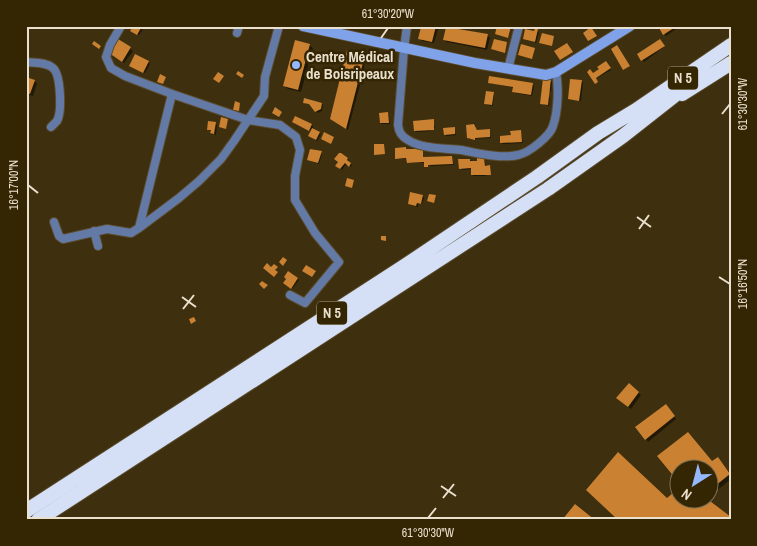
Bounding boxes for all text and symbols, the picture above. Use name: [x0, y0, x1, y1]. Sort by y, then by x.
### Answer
text: 61°30'20"W: [362, 6, 415, 22]
place label: Centre Médical de Boisripeaux: [306, 46, 394, 84]
marker: Centre Médical de Boisripeaux: [290, 59, 302, 71]
road number: N 5: [668, 66, 698, 90]
text: 61°30'30"W: [735, 77, 751, 130]
text: 16°17'00"N: [6, 160, 22, 210]
text: 16°16'50"N: [735, 259, 751, 309]
road number: N 5: [317, 302, 347, 324]
north arrow: [670, 458, 720, 508]
text: N: [678, 485, 695, 504]
text: 61°30'30"W: [402, 525, 455, 541]

